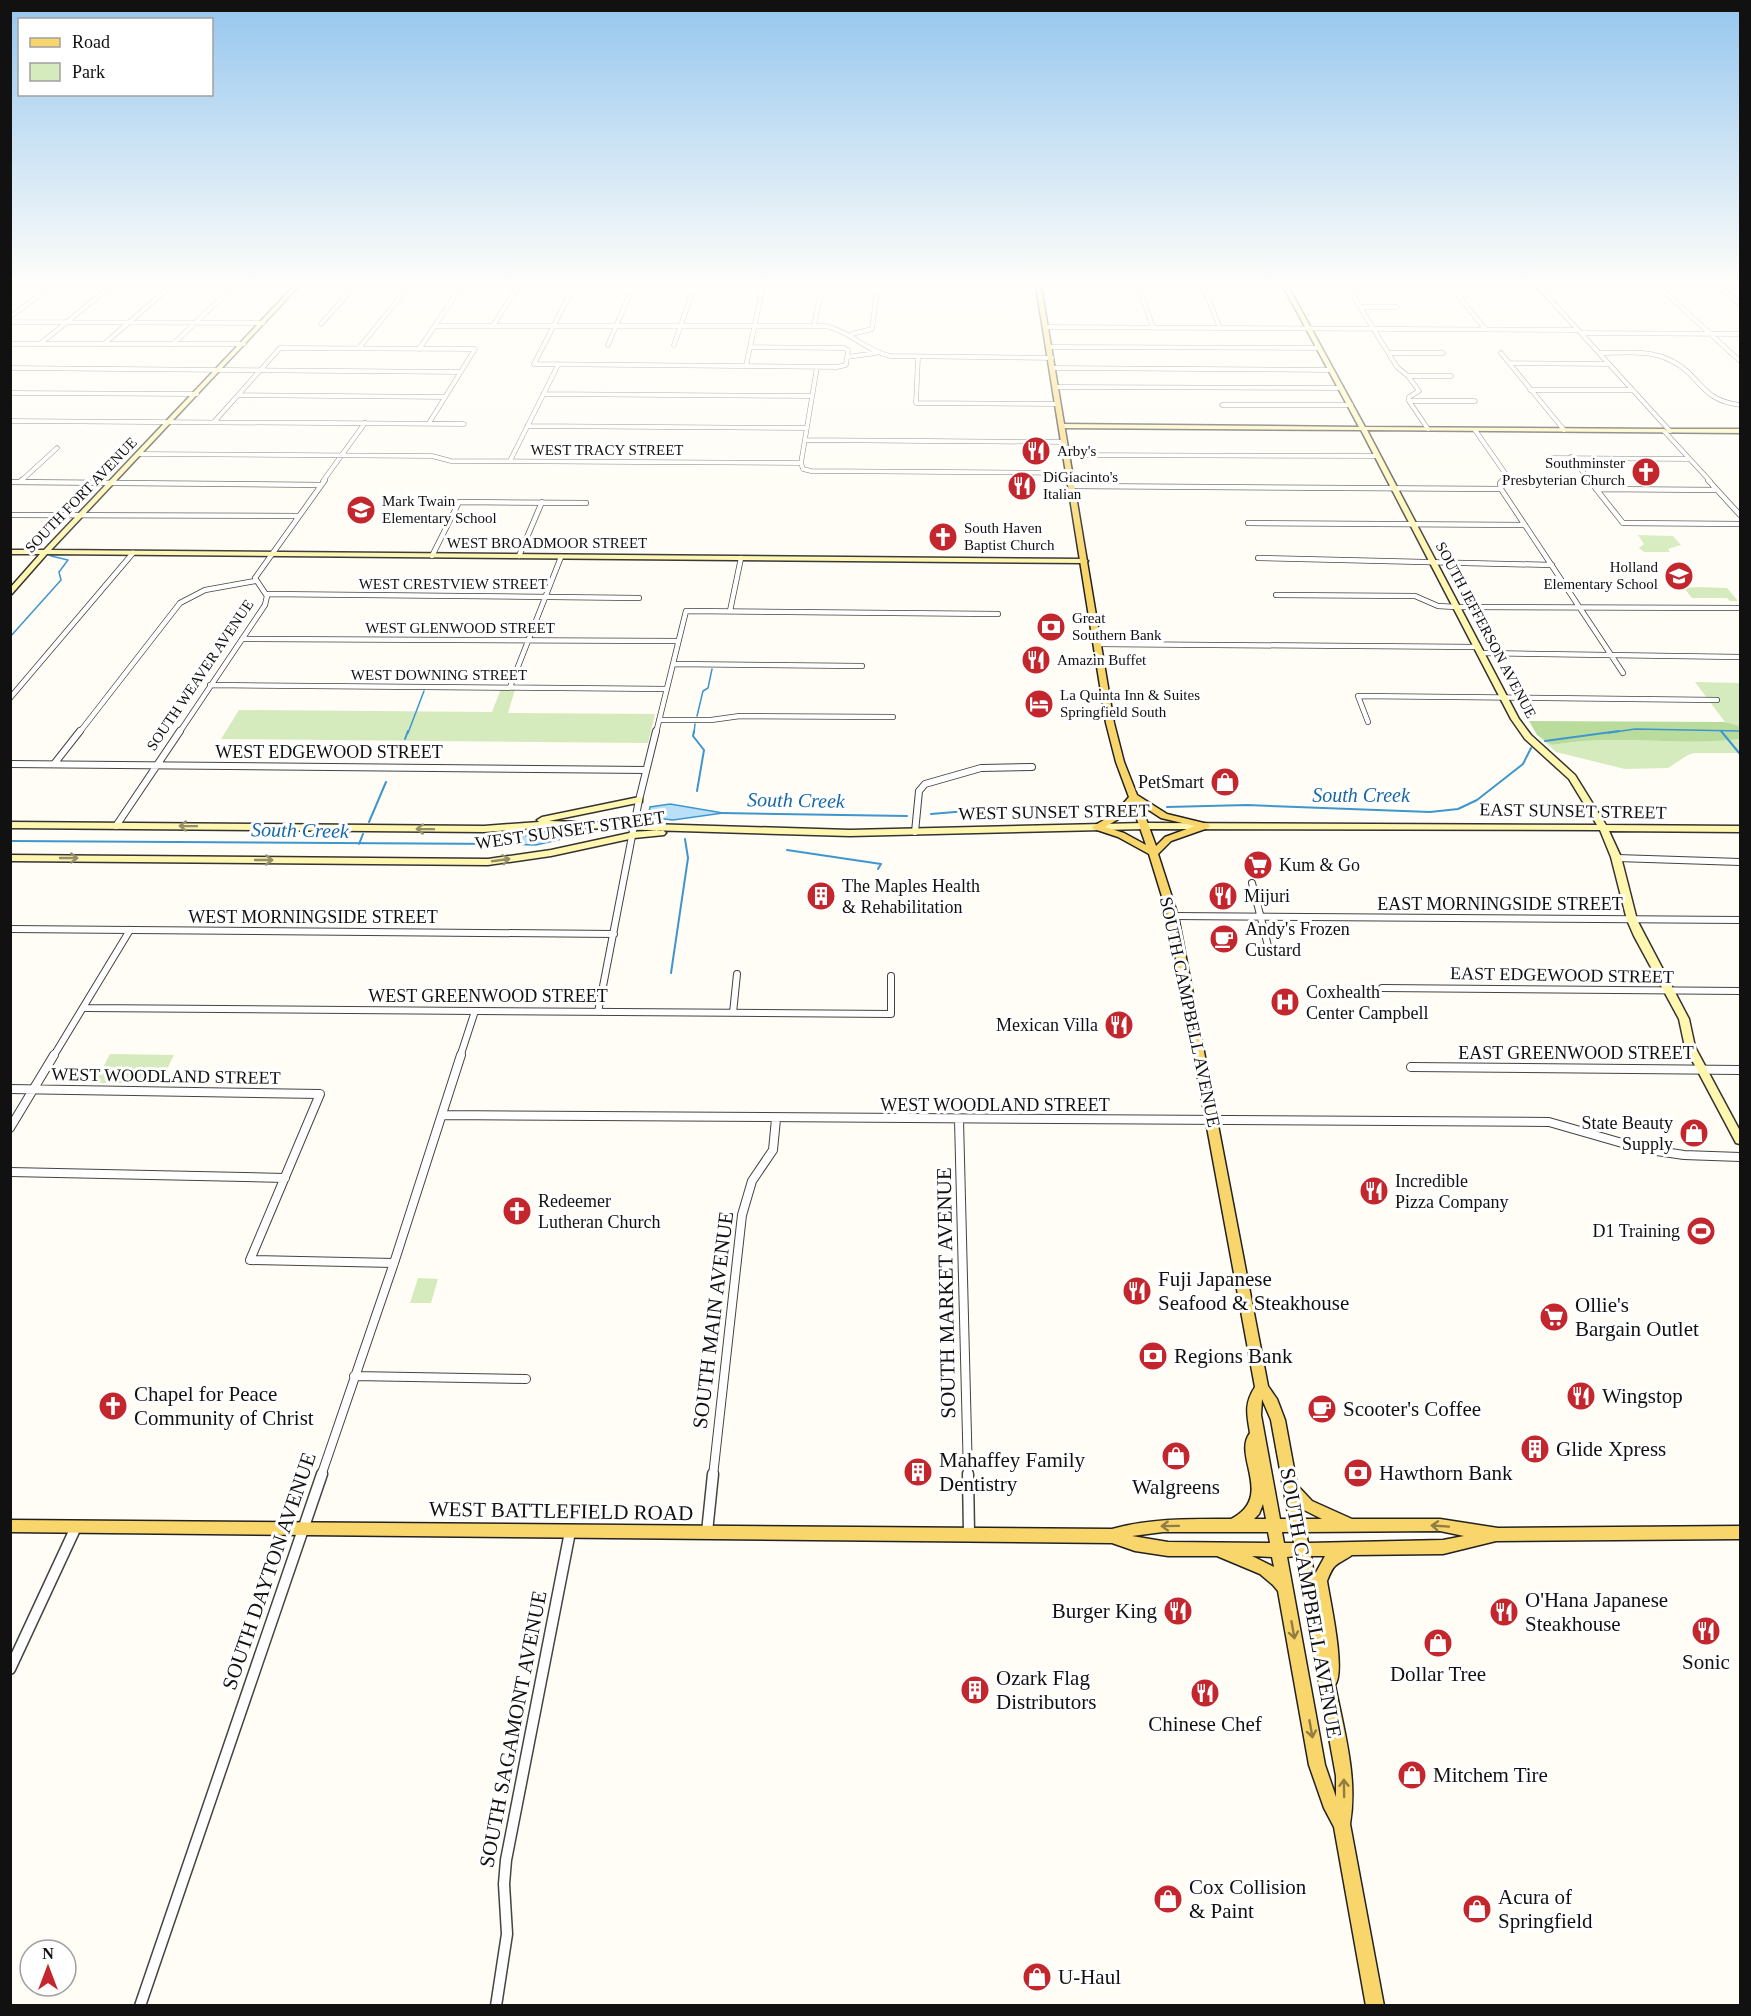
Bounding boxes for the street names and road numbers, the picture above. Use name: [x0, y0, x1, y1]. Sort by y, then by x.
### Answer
street label: SOUTH FORT AVENUE: [22, 434, 140, 556]
street label: WEST TRACY STREET: [530, 442, 684, 458]
street label: WEST BROADMOOR STREET: [447, 535, 647, 551]
street label: SOUTH JEFFERSON AVENUE: [1433, 539, 1539, 721]
street label: WEST CRESTVIEW STREET: [359, 576, 547, 592]
street label: SOUTH WEAVER AVENUE: [143, 597, 257, 753]
street label: WEST GLENWOOD STREET: [365, 620, 555, 636]
street label: WEST DOWNING STREET: [351, 667, 527, 683]
street label: WEST EDGEWOOD STREET: [215, 742, 443, 762]
street label: EAST SUNSET STREET: [1479, 799, 1667, 823]
street label: WEST SUNSET STREET: [958, 800, 1150, 824]
street label: WEST SUNSET STREET: [474, 807, 666, 853]
street label: EAST MORNINGSIDE STREET: [1377, 894, 1623, 914]
street label: SOUTH CAMPBELL AVENUE: [1156, 895, 1224, 1129]
street label: WEST MORNINGSIDE STREET: [188, 907, 438, 927]
street label: EAST EDGEWOOD STREET: [1450, 963, 1674, 987]
street label: WEST GREENWOOD STREET: [368, 986, 608, 1006]
street label: EAST GREENWOOD STREET: [1458, 1043, 1694, 1063]
street label: WEST WOODLAND STREET: [51, 1064, 281, 1088]
street label: WEST WOODLAND STREET: [880, 1095, 1110, 1115]
street label: SOUTH MARKET AVENUE: [932, 1167, 960, 1419]
street label: SOUTH MAIN AVENUE: [688, 1210, 738, 1430]
street label: SOUTH DAYTON AVENUE: [217, 1449, 321, 1693]
street label: SOUTH CAMPBELL AVENUE: [1275, 1466, 1347, 1740]
street label: WEST BATTLEFIELD ROAD: [429, 1497, 693, 1525]
street label: SOUTH SAGAMONT AVENUE: [474, 1589, 552, 1869]

